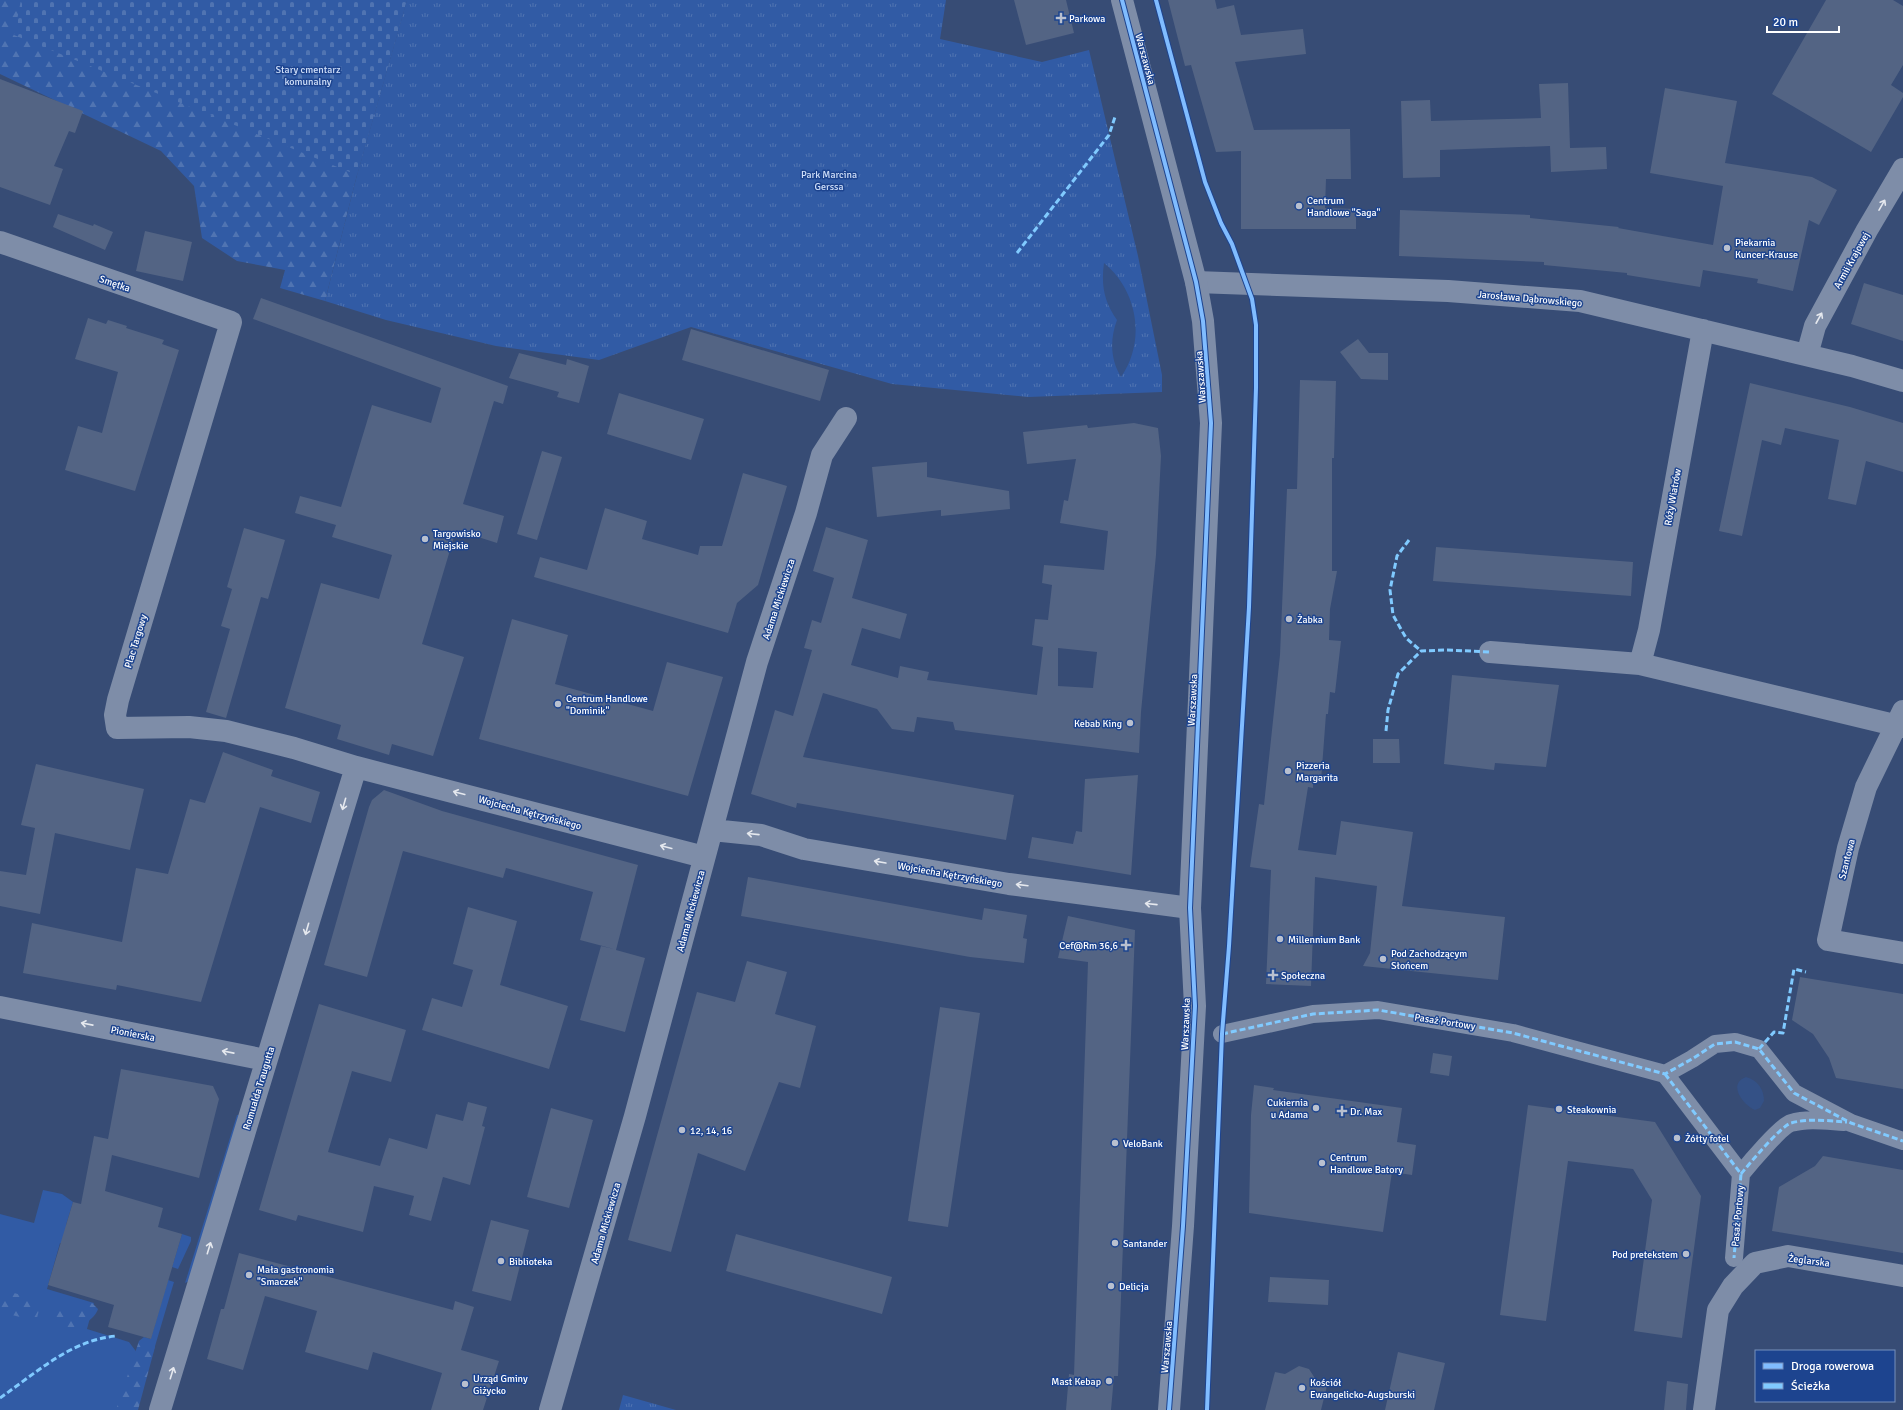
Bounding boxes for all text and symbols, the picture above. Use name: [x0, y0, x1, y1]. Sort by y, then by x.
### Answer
scale bar: [1767, 8, 1839, 34]
marker: Parkowa: [1056, 13, 1066, 23]
place label: Parkowa: [1069, 13, 1105, 25]
text: 20 m: [1773, 15, 1798, 30]
street label: Warszawska: [1132, 32, 1158, 86]
park label: Stary cmentarz komunalny: [276, 64, 341, 88]
park label: Park Marcina Gerssa: [801, 169, 857, 193]
place label: Centrum Handlowe "Saga": [1307, 195, 1381, 219]
one-way arrow: [1879, 199, 1887, 211]
marker: Centrum Handlowe "Saga": [1294, 201, 1304, 211]
street label: Armii Krajowej: [1831, 230, 1872, 291]
place label: Piekarnia Kuncer-Krause: [1735, 237, 1798, 261]
marker: Piekarnia Kuncer-Krause: [1722, 243, 1732, 253]
street label: Smętka: [98, 273, 132, 295]
street label: Jarosława Dąbrowskiego: [1477, 288, 1583, 310]
one-way arrow: [1816, 313, 1824, 325]
street label: Warszawska: [1193, 350, 1209, 403]
street label: Róży Wiatrów: [1662, 467, 1684, 527]
place label: Targowisko Miejskie: [433, 528, 481, 552]
marker: Targowisko Miejskie: [420, 534, 430, 544]
street label: Adama Mickiewicza: [760, 557, 798, 641]
street label: Plac Targowy: [122, 613, 150, 670]
marker: Żabka: [1284, 614, 1294, 624]
place label: Żabka: [1297, 614, 1323, 626]
street label: Warszawska: [1186, 674, 1200, 727]
place label: Centrum Handlowe "Dominik": [566, 693, 648, 717]
marker: Centrum Handlowe "Dominik": [553, 699, 563, 709]
place label: Kebab King: [1074, 718, 1122, 730]
marker: Kebab King: [1125, 718, 1135, 728]
place label: Pizzeria Margarita: [1296, 760, 1338, 784]
marker: Pizzeria Margarita: [1283, 766, 1293, 776]
one-way arrow: [453, 789, 466, 797]
street label: Wojciecha Kętrzyńskiego: [477, 793, 583, 833]
one-way arrow: [340, 797, 347, 810]
one-way arrow: [747, 831, 760, 838]
street label: Szantowa: [1836, 838, 1858, 881]
one-way arrow: [660, 843, 673, 851]
one-way arrow: [874, 858, 887, 866]
street label: Wojciecha Kętrzyńskiego: [896, 860, 1003, 890]
street label: Adama Mickiewicza: [674, 869, 708, 953]
one-way arrow: [1016, 881, 1029, 889]
one-way arrow: [1145, 900, 1158, 908]
one-way arrow: [303, 922, 310, 935]
marker: Millennium Bank: [1275, 934, 1285, 944]
place label: Millennium Bank: [1288, 934, 1360, 946]
place label: Cef@Rm 36,6: [1059, 940, 1118, 952]
marker: Cef@Rm 36,6: [1121, 940, 1131, 950]
place label: Pod Zachodzącym Słońcem: [1391, 948, 1467, 972]
marker: Pod Zachodzącym Słońcem: [1378, 954, 1388, 964]
marker: Społeczna: [1268, 970, 1278, 980]
place label: Społeczna: [1281, 970, 1325, 982]
street label: Warszawska: [1179, 998, 1193, 1050]
street label: Pasaż Portowy: [1414, 1011, 1476, 1033]
one-way arrow: [81, 1019, 94, 1027]
street label: Pionierska: [110, 1024, 156, 1044]
street label: Romualda Traugutta: [241, 1045, 277, 1131]
one-way arrow: [222, 1047, 235, 1055]
place label: Cukiernia u Adama: [1267, 1097, 1308, 1121]
marker: Cukiernia u Adama: [1311, 1103, 1321, 1113]
marker: Steakownia: [1554, 1104, 1564, 1114]
place label: Steakownia: [1567, 1104, 1616, 1116]
marker: Dr. Max: [1337, 1106, 1347, 1116]
place label: Dr. Max: [1350, 1106, 1382, 1118]
marker: 12, 14, 16: [677, 1125, 687, 1135]
place label: 12, 14, 16: [690, 1125, 732, 1137]
marker: Żółty fotel: [1672, 1133, 1682, 1143]
place label: Żółty fotel: [1685, 1133, 1729, 1145]
marker: VeloBank: [1110, 1138, 1120, 1148]
place label: VeloBank: [1123, 1138, 1163, 1150]
place label: Centrum Handlowe Batory: [1330, 1152, 1403, 1176]
marker: Centrum Handlowe Batory: [1317, 1158, 1327, 1168]
street label: Adama Mickiewicza: [589, 1181, 623, 1265]
street label: Pasaż Portowy: [1729, 1185, 1747, 1247]
marker: Santander: [1110, 1238, 1120, 1248]
place label: Santander: [1123, 1238, 1167, 1250]
one-way arrow: [206, 1242, 213, 1255]
place label: Pod pretekstem: [1612, 1249, 1678, 1261]
marker: Pod pretekstem: [1681, 1249, 1691, 1259]
street label: Żeglarska: [1787, 1252, 1830, 1269]
marker: Biblioteka: [496, 1256, 506, 1266]
place label: Biblioteka: [509, 1256, 552, 1268]
place label: Mała gastronomia "Smaczek": [257, 1264, 334, 1288]
marker: Mała gastronomia "Smaczek": [244, 1270, 254, 1280]
marker: Delicja: [1106, 1281, 1116, 1291]
place label: Delicja: [1119, 1281, 1149, 1293]
street label: Warszawska: [1159, 1320, 1175, 1374]
legend: [1755, 1350, 1895, 1402]
text: Droga rowerowa: [1791, 1359, 1874, 1374]
one-way arrow: [169, 1366, 176, 1379]
place label: Urząd Gminy Giżycko: [473, 1373, 528, 1397]
place label: Mast Kebap: [1051, 1376, 1101, 1388]
marker: Mast Kebap: [1104, 1376, 1114, 1386]
place label: Kościół Ewangelicko-Augsburski: [1310, 1377, 1415, 1401]
marker: Urząd Gminy Giżycko: [460, 1379, 470, 1389]
text: Ścieżka: [1791, 1379, 1830, 1394]
marker: Kościół Ewangelicko-Augsburski: [1297, 1383, 1307, 1393]

